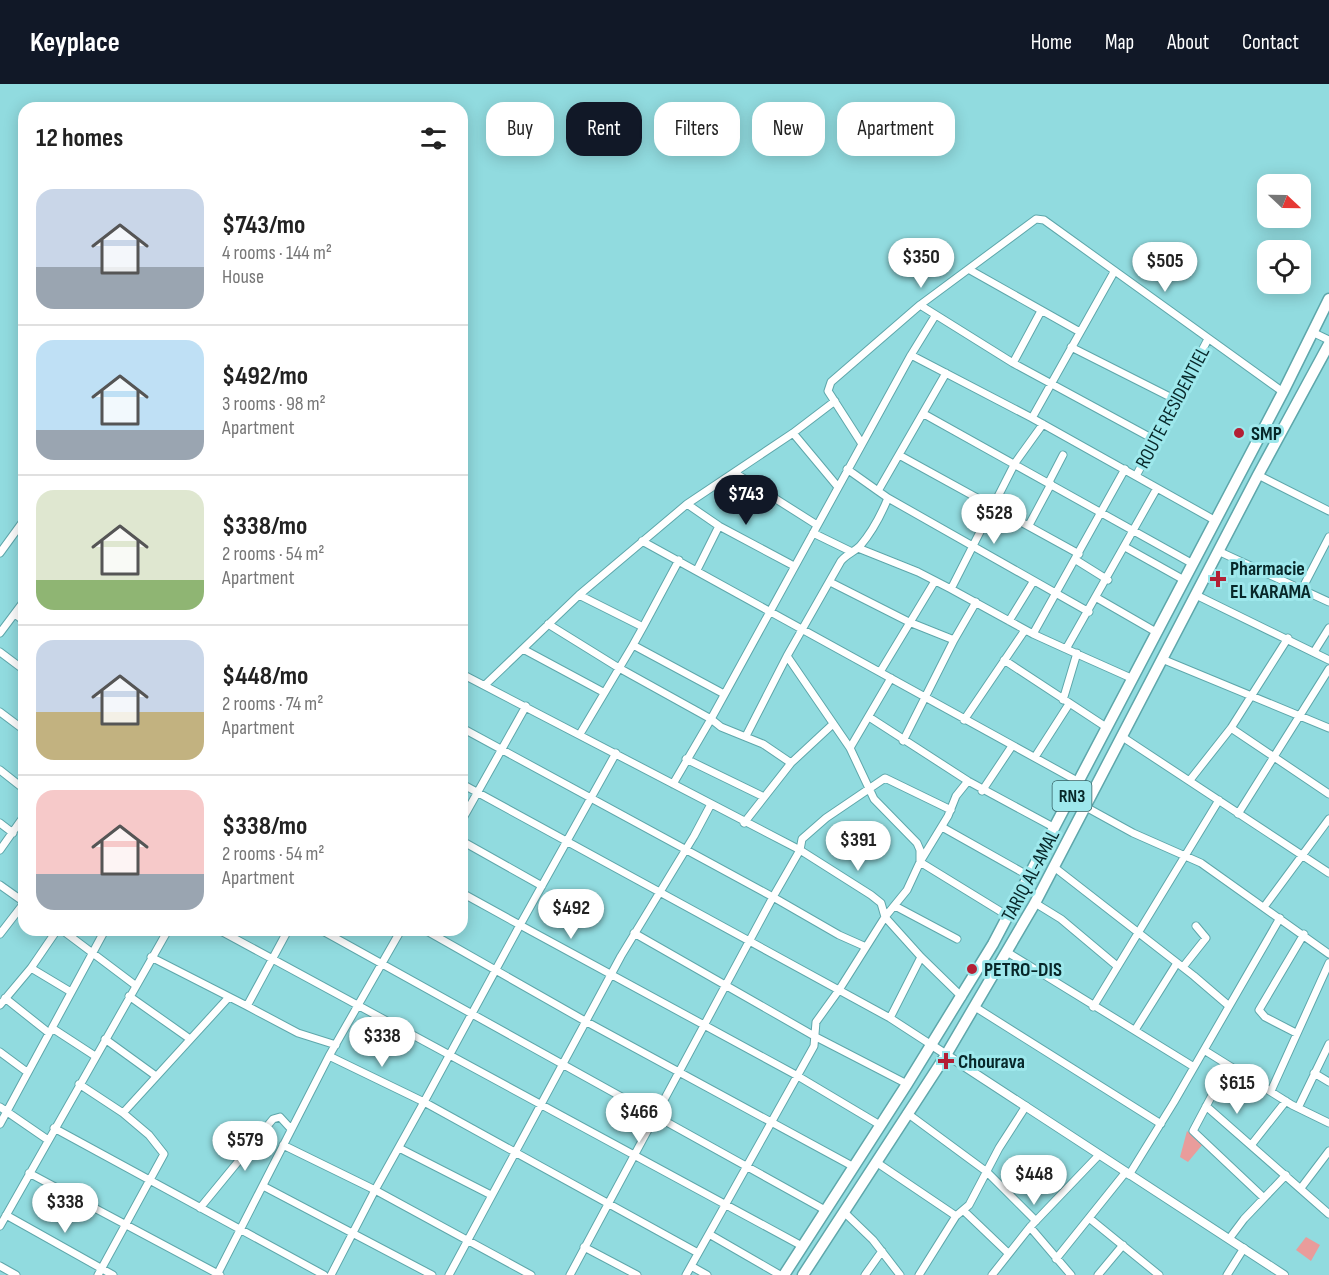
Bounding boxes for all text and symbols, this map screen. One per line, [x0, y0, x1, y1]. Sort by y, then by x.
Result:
text: Keyplace [30, 26, 120, 59]
text: Home [1031, 30, 1072, 55]
text: Map [1105, 30, 1134, 55]
text: About [1167, 30, 1209, 55]
text: Contact [1242, 30, 1299, 55]
chip: Buy [486, 102, 554, 156]
chip: Rent [566, 102, 642, 156]
chip: Filters [654, 102, 740, 156]
chip: New [752, 102, 825, 156]
chip: Apartment [837, 102, 955, 156]
icon: filters [417, 122, 450, 155]
text: 12 homes [36, 123, 123, 154]
north arrow [1257, 174, 1311, 228]
map controls [1257, 174, 1311, 294]
text: $743/mo [222, 210, 305, 241]
icon: home [84, 213, 156, 285]
pin: $350 [885, 238, 957, 289]
button: locate [1257, 240, 1311, 294]
text: 4 rooms · 144 m² [222, 241, 332, 265]
pin: $505 [1129, 242, 1201, 293]
text: $350 [902, 245, 940, 269]
text: $505 [1146, 249, 1184, 273]
text: House [222, 265, 264, 289]
street label: ROUTE RESIDENTIEL [1131, 342, 1215, 473]
text: $492/mo [222, 361, 308, 392]
icon: home [84, 364, 156, 436]
text: 3 rooms · 98 m² [222, 392, 326, 416]
text: Apartment [222, 416, 295, 440]
place label: SMP [1251, 422, 1282, 446]
marker: SMP [1232, 426, 1246, 440]
pin: $743 [710, 475, 782, 526]
text: $743 [728, 482, 764, 506]
pin: $528 [958, 494, 1030, 545]
text: $528 [975, 501, 1013, 525]
text: $338/mo [222, 511, 307, 542]
icon: home [84, 514, 156, 586]
text: 2 rooms · 54 m² [222, 542, 324, 566]
place label: Pharmacie EL KARAMA [1230, 557, 1311, 604]
text: Apartment [222, 566, 295, 590]
marker: Pharmacie EL KARAMA [1211, 572, 1225, 586]
text: $448/mo [222, 661, 308, 692]
icon: home [84, 664, 156, 736]
text: 2 rooms · 74 m² [222, 692, 323, 716]
text: Apartment [222, 716, 295, 740]
road number: RN3 [1052, 781, 1092, 811]
text: $338/mo [222, 811, 307, 842]
icon: home [84, 814, 156, 886]
pin: $391 [822, 821, 894, 872]
street label: TARIQ AL-AMAL [997, 825, 1065, 925]
text: $391 [840, 828, 876, 852]
text: 2 rooms · 54 m² [222, 842, 324, 866]
text: Apartment [222, 866, 295, 890]
pin: $492 [535, 889, 607, 940]
text: $492 [552, 896, 590, 920]
place label: PETRO-DIS [984, 958, 1062, 982]
marker: PETRO-DIS [965, 962, 979, 976]
pin: $338 [346, 1017, 418, 1068]
text: $338 [363, 1024, 401, 1048]
place label: Chourava [958, 1050, 1025, 1074]
marker: Chourava [939, 1054, 953, 1068]
pin: $615 [1201, 1064, 1273, 1115]
text: $615 [1219, 1071, 1255, 1095]
pin: $466 [603, 1093, 675, 1144]
text: $466 [620, 1100, 658, 1124]
pin: $579 [209, 1121, 281, 1172]
text: $579 [226, 1128, 264, 1152]
pin: $448 [998, 1155, 1070, 1206]
text: $448 [1015, 1162, 1053, 1186]
pin: $338 [29, 1183, 101, 1234]
text: $338 [46, 1190, 84, 1214]

